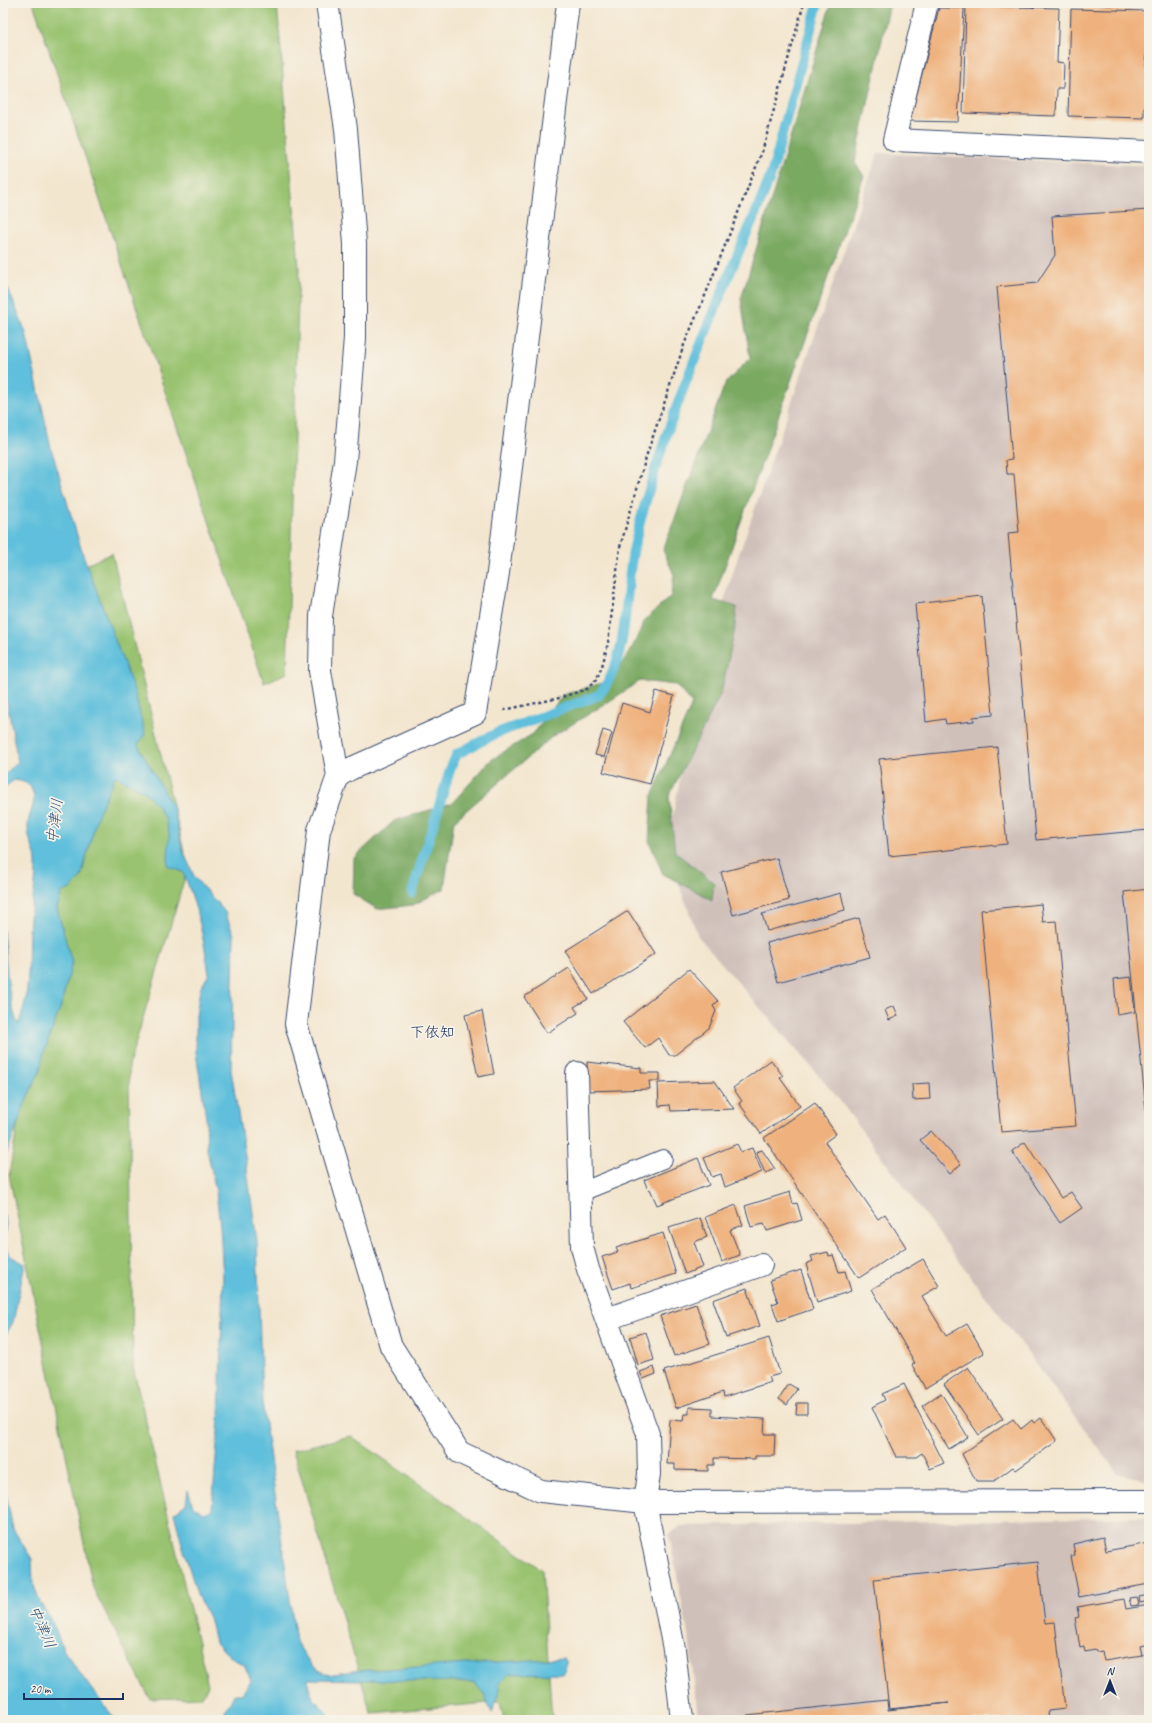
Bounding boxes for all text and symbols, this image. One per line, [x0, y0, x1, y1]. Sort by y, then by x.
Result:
water label: 中津川 [43, 798, 67, 844]
district label: 下依知 [409, 1023, 455, 1042]
water label: 中津川 [24, 1603, 60, 1651]
north arrow [1090, 1661, 1130, 1701]
text: N [1107, 1664, 1116, 1678]
scale bar [24, 1675, 123, 1701]
text: 20 m [30, 1681, 52, 1697]

